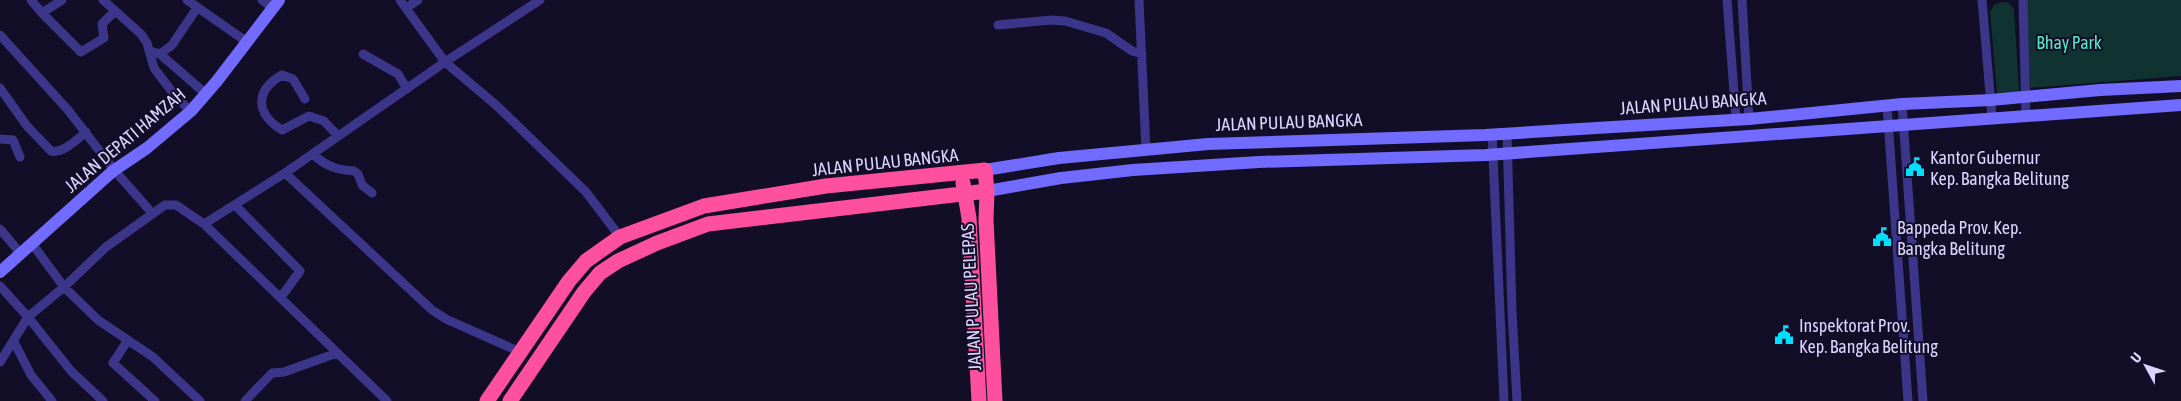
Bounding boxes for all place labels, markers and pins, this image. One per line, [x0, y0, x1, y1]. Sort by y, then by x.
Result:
place label: Kantor Gubernur Kep. Bangka Belitung [1930, 147, 2069, 189]
public building icon: Kantor Gubernur Kep. Bangka Belitung [1904, 156, 1926, 178]
place label: Bappeda Prov. Kep. Bangka Belitung [1897, 217, 2022, 259]
public building icon: Bappeda Prov. Kep. Bangka Belitung [1871, 226, 1893, 248]
place label: Inspektorat Prov. Kep. Bangka Belitung [1799, 315, 1938, 357]
public building icon: Inspektorat Prov. Kep. Bangka Belitung [1773, 324, 1795, 346]

